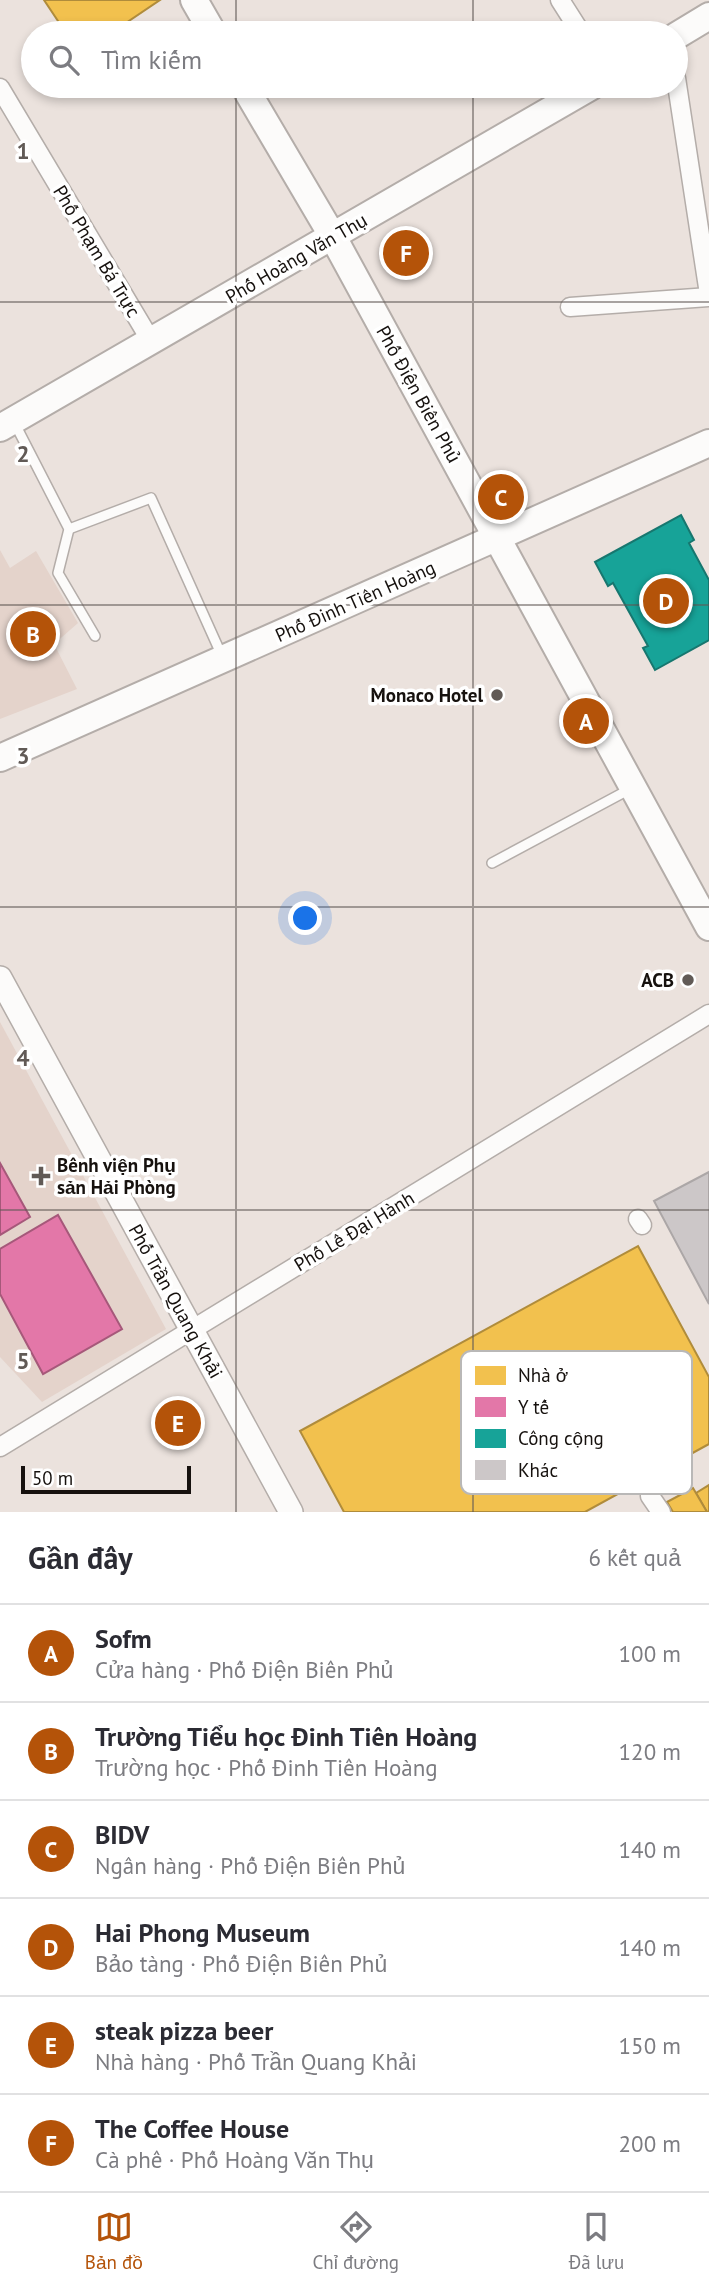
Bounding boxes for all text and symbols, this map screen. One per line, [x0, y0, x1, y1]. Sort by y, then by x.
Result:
search box [21, 21, 688, 98]
icon: search [45, 41, 83, 79]
text: Tìm kiếm [101, 43, 202, 76]
text: 1 [16, 136, 30, 165]
street label: Phố Phạm Bá Trực [48, 181, 146, 321]
street label: Phố Hoàng Văn Thụ [221, 208, 371, 308]
pin: F [383, 227, 429, 279]
street label: Phố Điện Biên Phủ [371, 321, 467, 467]
text: 2 [16, 439, 30, 468]
pin: C [478, 471, 524, 523]
street label: Phố Đinh Tiên Hoàng [271, 555, 439, 647]
pin: D [643, 575, 689, 627]
pin: B [10, 608, 56, 660]
place label: Monaco Hotel [371, 683, 483, 707]
marker: Monaco Hotel [489, 687, 505, 703]
pin: A [563, 695, 609, 747]
text: 3 [16, 741, 30, 770]
your location [288, 901, 322, 935]
place label: ACB [641, 968, 674, 992]
marker: ACB [680, 972, 696, 988]
text: 4 [16, 1043, 30, 1072]
place label: Bênh viện Phụ sản Hải Phòng [57, 1153, 176, 1199]
marker: Bênh viện Phụ sản Hải Phòng [31, 1166, 51, 1186]
street label: Phố Lê Đại Hành [290, 1186, 418, 1276]
street label: Phố Trần Quang Khải [124, 1220, 228, 1382]
text: 5 [16, 1346, 30, 1375]
legend [461, 1351, 692, 1494]
text: Nhà ở [518, 1363, 568, 1387]
text: Y tế [518, 1395, 549, 1419]
pin: E [155, 1397, 201, 1449]
text: Công cộng [518, 1426, 604, 1450]
text: Khác [518, 1458, 558, 1482]
scale bar [21, 1463, 191, 1495]
text: 50 m [32, 1466, 73, 1490]
text: Gần đây [28, 1538, 133, 1577]
text: 6 kết quả [588, 1543, 681, 1572]
text: Sofm [95, 1622, 152, 1655]
text: A [44, 1639, 58, 1668]
text: 100 m [619, 1639, 681, 1668]
text: Cửa hàng · Phố Điện Biên Phủ [95, 1655, 393, 1684]
text: Trường Tiểu học Đinh Tiên Hoàng [95, 1720, 477, 1753]
text: B [44, 1737, 58, 1766]
text: 120 m [619, 1737, 681, 1766]
text: Trường học · Phố Đinh Tiên Hoàng [95, 1753, 438, 1782]
text: BIDV [95, 1818, 149, 1851]
text: C [45, 1835, 57, 1864]
text: 140 m [619, 1835, 681, 1864]
text: Ngân hàng · Phố Điện Biên Phủ [95, 1851, 405, 1880]
text: Hai Phong Museum [95, 1916, 310, 1949]
text: D [44, 1933, 58, 1962]
text: 140 m [619, 1933, 681, 1962]
text: Bảo tàng · Phố Điện Biên Phủ [95, 1949, 387, 1978]
text: steak pizza beer [95, 2014, 273, 2047]
text: E [45, 2031, 57, 2060]
text: 150 m [619, 2031, 681, 2060]
text: Nhà hàng · Phố Trần Quang Khải [95, 2047, 417, 2076]
text: The Coffee House [95, 2112, 289, 2145]
text: F [45, 2129, 57, 2158]
text: 200 m [619, 2129, 681, 2158]
text: Cà phê · Phố Hoàng Văn Thụ [95, 2145, 374, 2174]
tab: Bản đồ [85, 2208, 143, 2274]
tab: Chỉ đường [312, 2208, 399, 2274]
tab: Đã lưu [569, 2208, 624, 2274]

